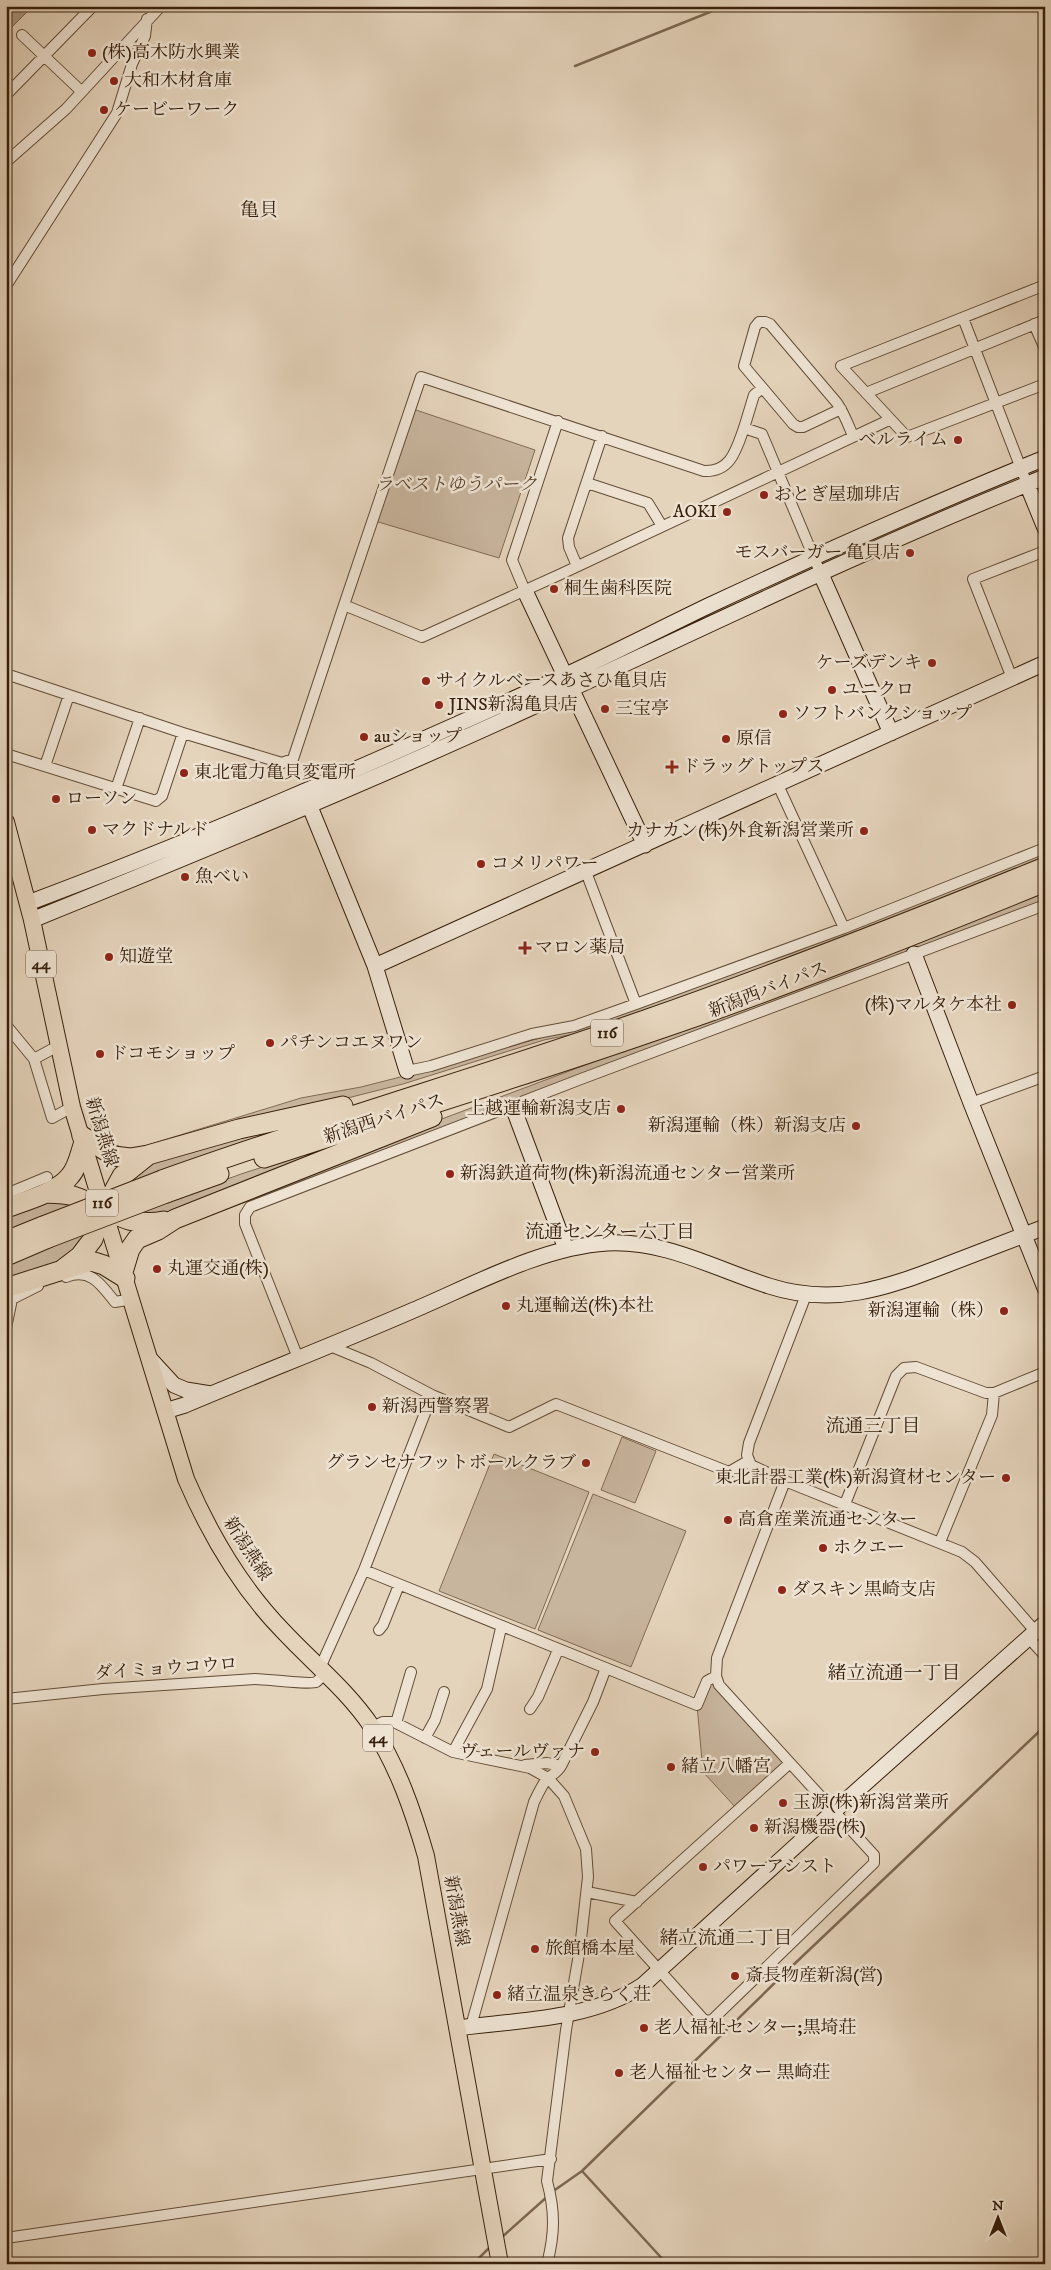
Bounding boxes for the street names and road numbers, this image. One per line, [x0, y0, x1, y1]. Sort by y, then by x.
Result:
road number: 44 [26, 951, 56, 978]
street label: 新潟西バイパス [705, 957, 831, 1023]
road number: 116 [591, 1020, 623, 1046]
street label: 新潟西バイパス [321, 1089, 447, 1149]
street label: 新潟燕線 [80, 1094, 122, 1170]
road number: 116 [86, 1190, 118, 1216]
street label: 新潟燕線 [218, 1513, 276, 1585]
street label: ダイミョウコウロ [94, 1653, 238, 1685]
road number: 44 [363, 1725, 393, 1752]
street label: 新潟燕線 [439, 1874, 473, 1948]

